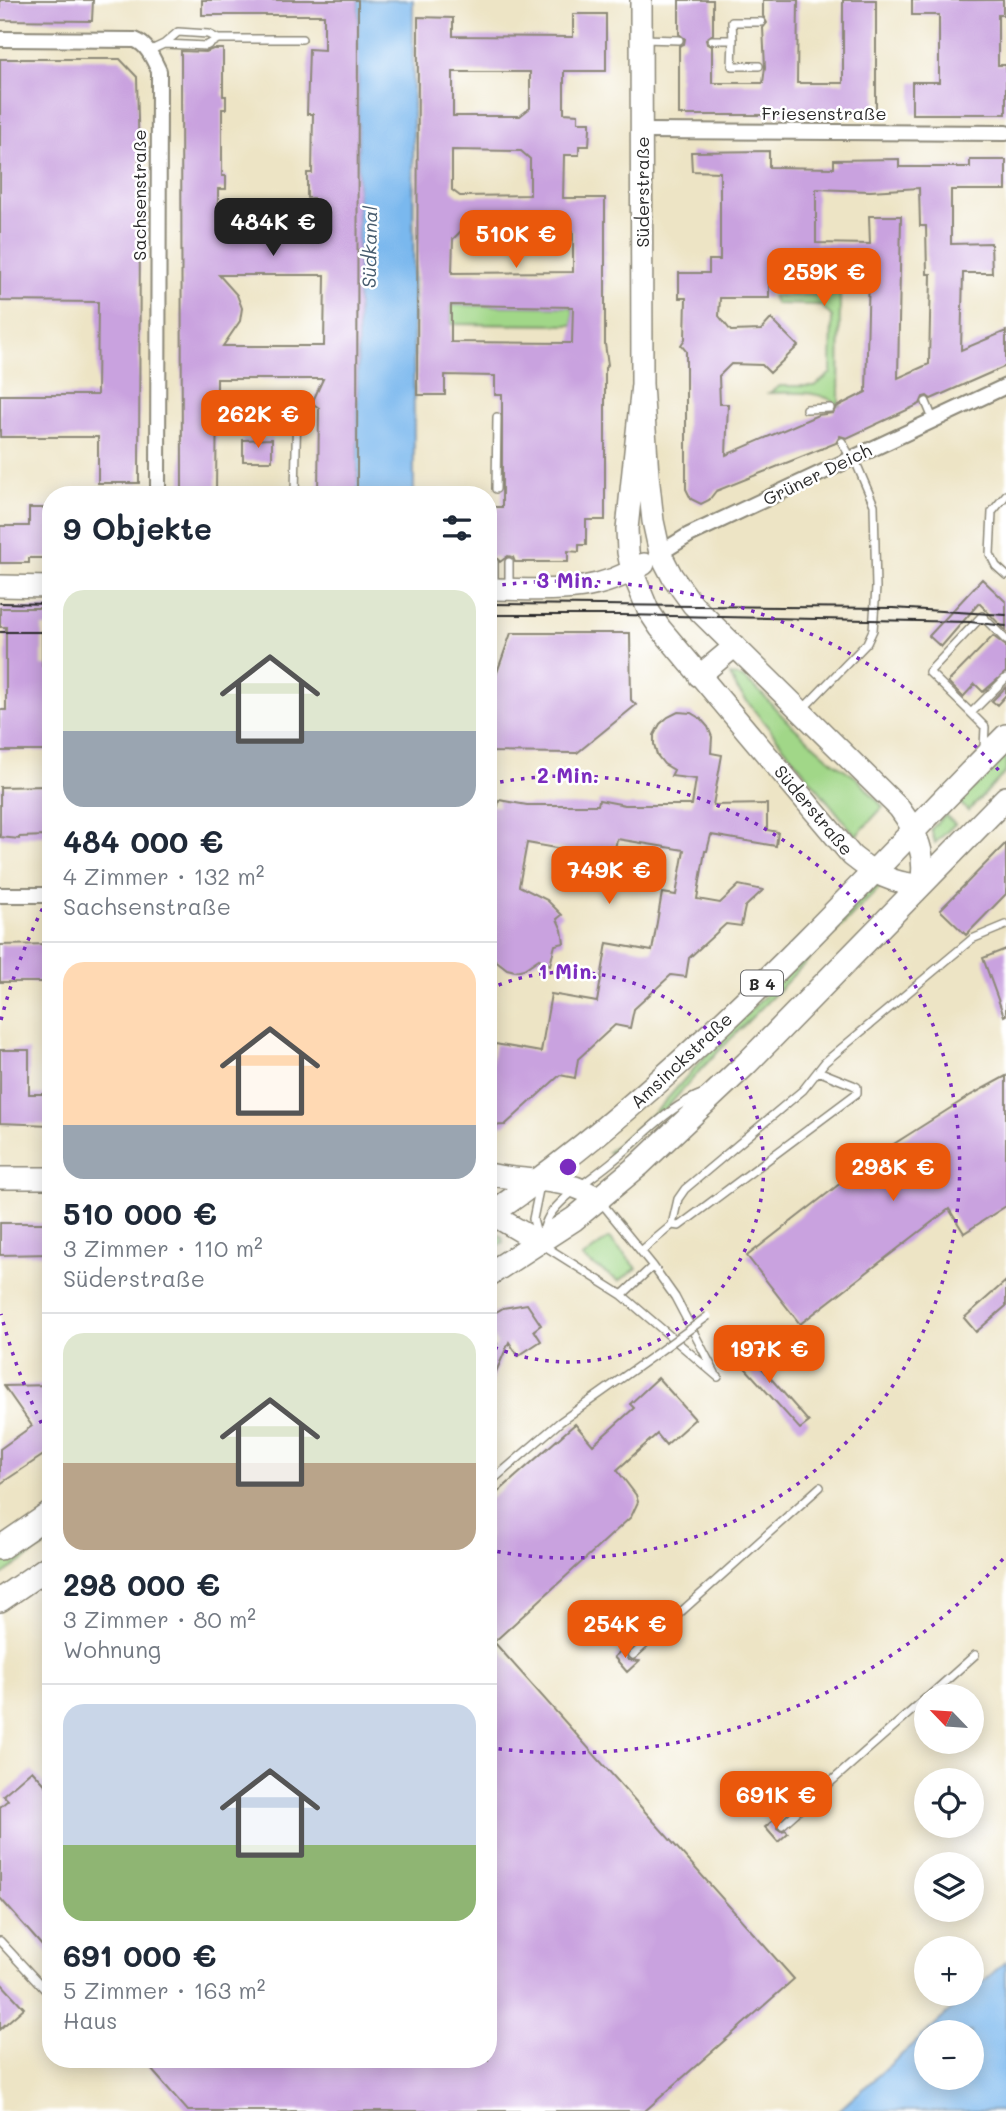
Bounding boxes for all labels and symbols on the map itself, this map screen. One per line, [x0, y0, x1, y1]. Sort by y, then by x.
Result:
street label: Friesenstraße [761, 101, 887, 125]
street label: Sachsenstraße [127, 129, 151, 261]
street label: Süderstraße [630, 136, 654, 248]
pin: 484K € [216, 198, 330, 258]
water label: Südkanal [356, 205, 382, 288]
pin: 510K € [459, 210, 573, 270]
pin: 259K € [767, 248, 881, 308]
pin: 262K € [201, 391, 315, 450]
street label: Grüner Deich [759, 437, 875, 511]
text: 3 Min. [537, 566, 599, 593]
street label: Süderstraße [769, 760, 859, 860]
text: 2 Min. [537, 761, 599, 788]
pin: 749K € [552, 846, 666, 906]
text: 1 Min. [538, 957, 598, 984]
road number: B 4 [741, 970, 783, 995]
street label: Amsinckstraße [625, 1007, 737, 1113]
pin: 298K € [836, 1144, 950, 1203]
centre of rings [556, 1155, 580, 1179]
pin: 197K € [712, 1326, 826, 1385]
pin: 254K € [568, 1600, 682, 1660]
north arrow [914, 1684, 984, 1754]
pin: 691K € [719, 1772, 833, 1831]

